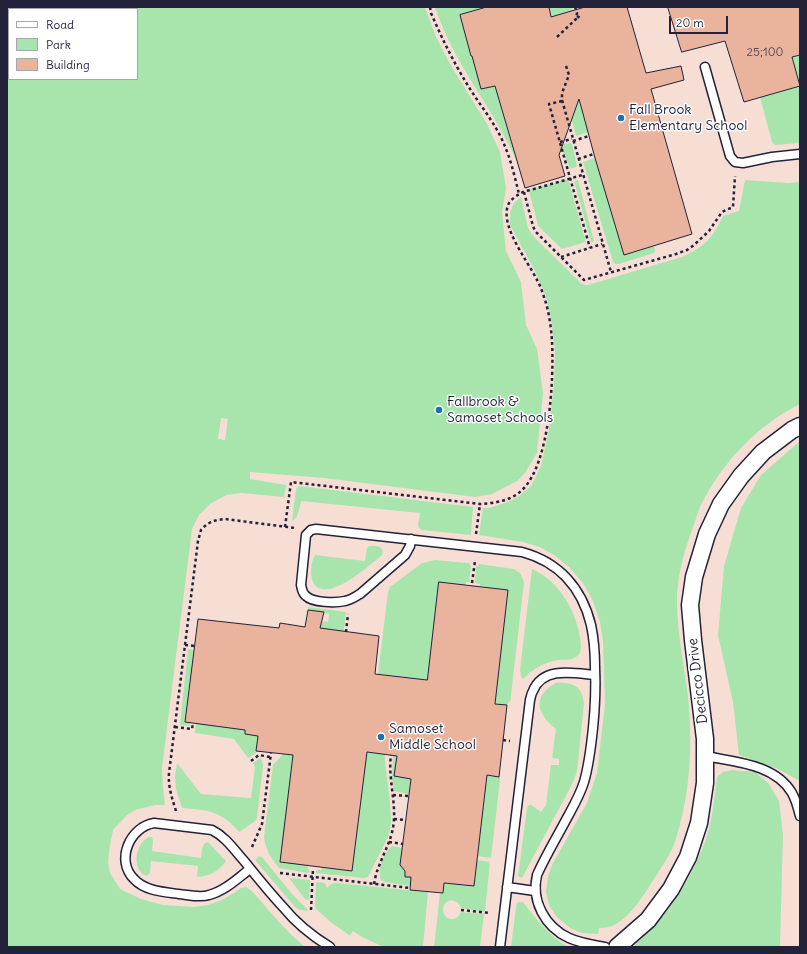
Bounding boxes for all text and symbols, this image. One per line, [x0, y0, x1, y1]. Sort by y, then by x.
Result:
legend [8, 8, 138, 80]
scale bar [671, 8, 730, 34]
text: 20 m [676, 15, 704, 30]
text: Road [46, 17, 74, 32]
text: Park [46, 37, 71, 52]
house number: 25;100 [747, 46, 783, 60]
text: Building [46, 57, 90, 72]
place label: Fall Brook Elementary School [629, 102, 747, 134]
marker: Fall Brook Elementary School [616, 113, 626, 123]
place label: Fallbrook & Samoset Schools [447, 394, 553, 426]
marker: Fallbrook & Samoset Schools [434, 405, 444, 415]
street label: Decicco Drive [684, 637, 712, 725]
place label: Samoset Middle School [389, 721, 476, 754]
marker: Samoset Middle School [376, 732, 386, 742]

